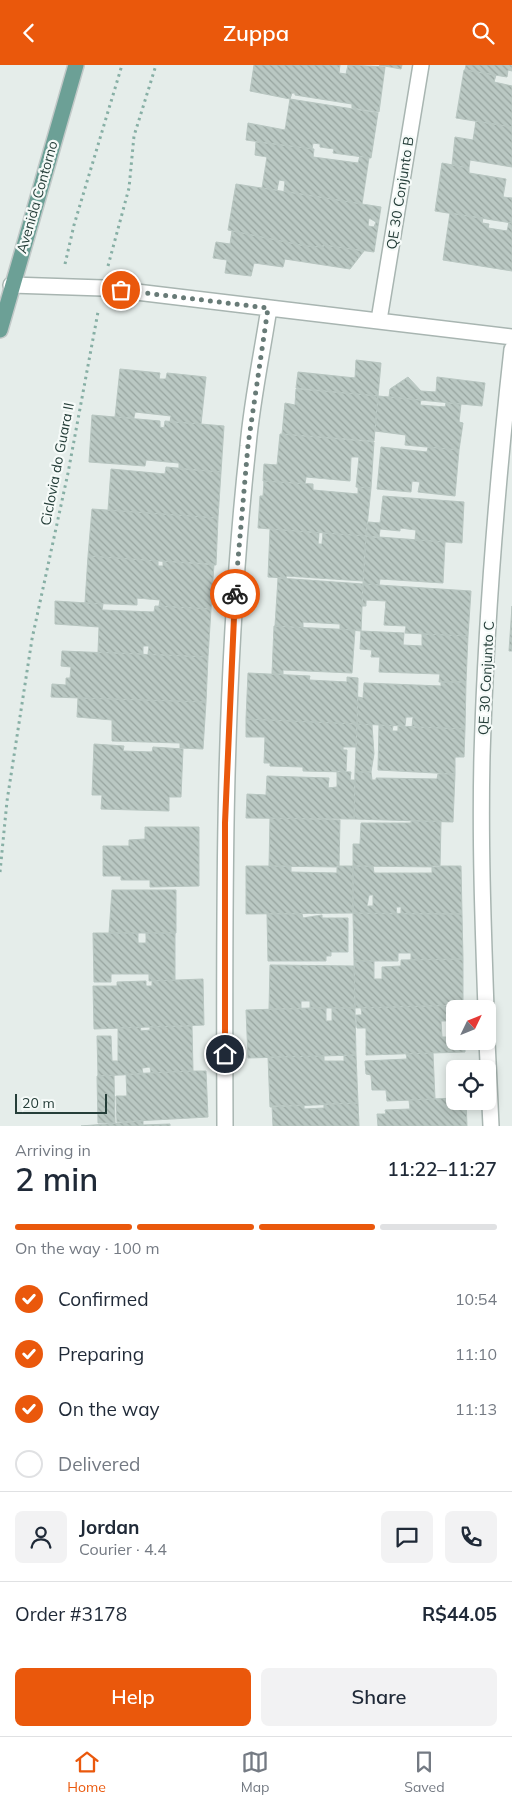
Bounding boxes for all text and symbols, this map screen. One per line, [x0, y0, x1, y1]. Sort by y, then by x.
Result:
icon: back [15, 19, 43, 47]
text: Zuppa [223, 19, 289, 47]
icon: search [469, 19, 497, 47]
street label: QE 30 Conjunto B [382, 135, 418, 251]
street label: Avenida Contorno [12, 139, 62, 255]
pin [100, 269, 142, 311]
icon: bag [107, 276, 135, 304]
street label: Ciclovia do Guara II [36, 401, 78, 527]
courier [210, 569, 260, 619]
icon: bike [221, 580, 249, 608]
street label: QE 30 Conjunto C [474, 621, 498, 735]
north arrow [446, 1000, 496, 1050]
map controls [446, 1000, 496, 1110]
pin [204, 1033, 246, 1075]
icon: home [211, 1040, 239, 1068]
button: locate [446, 1060, 496, 1110]
scale bar [15, 1091, 108, 1114]
text: 20 m [22, 1094, 55, 1112]
text: Arriving in [15, 1140, 91, 1160]
text: 11:22–11:27 [387, 1157, 497, 1181]
text: 2 min [15, 1159, 98, 1199]
text: On the way · 100 m [15, 1238, 160, 1258]
icon: check [15, 1285, 43, 1313]
text: Confirmed [58, 1287, 149, 1311]
text: 10:54 [455, 1289, 497, 1309]
icon: check [15, 1340, 43, 1368]
text: Preparing [58, 1342, 144, 1366]
text: 11:10 [455, 1344, 497, 1364]
icon: check [15, 1395, 43, 1423]
text: On the way [58, 1397, 160, 1421]
text: 11:13 [455, 1399, 497, 1419]
text: Delivered [58, 1452, 140, 1476]
button: person [15, 1511, 67, 1563]
button: chat [381, 1511, 433, 1563]
button: phone [445, 1511, 497, 1563]
text: Jordan [79, 1515, 139, 1539]
text: Courier · 4.4 [79, 1539, 167, 1559]
text: Order #3178 [15, 1602, 127, 1626]
text: R$44.05 [422, 1602, 497, 1626]
button: Help [15, 1668, 251, 1726]
button: Share [261, 1668, 497, 1726]
tab: Home [67, 1748, 106, 1796]
tab: Map [241, 1748, 270, 1796]
tab: Saved [404, 1748, 445, 1796]

